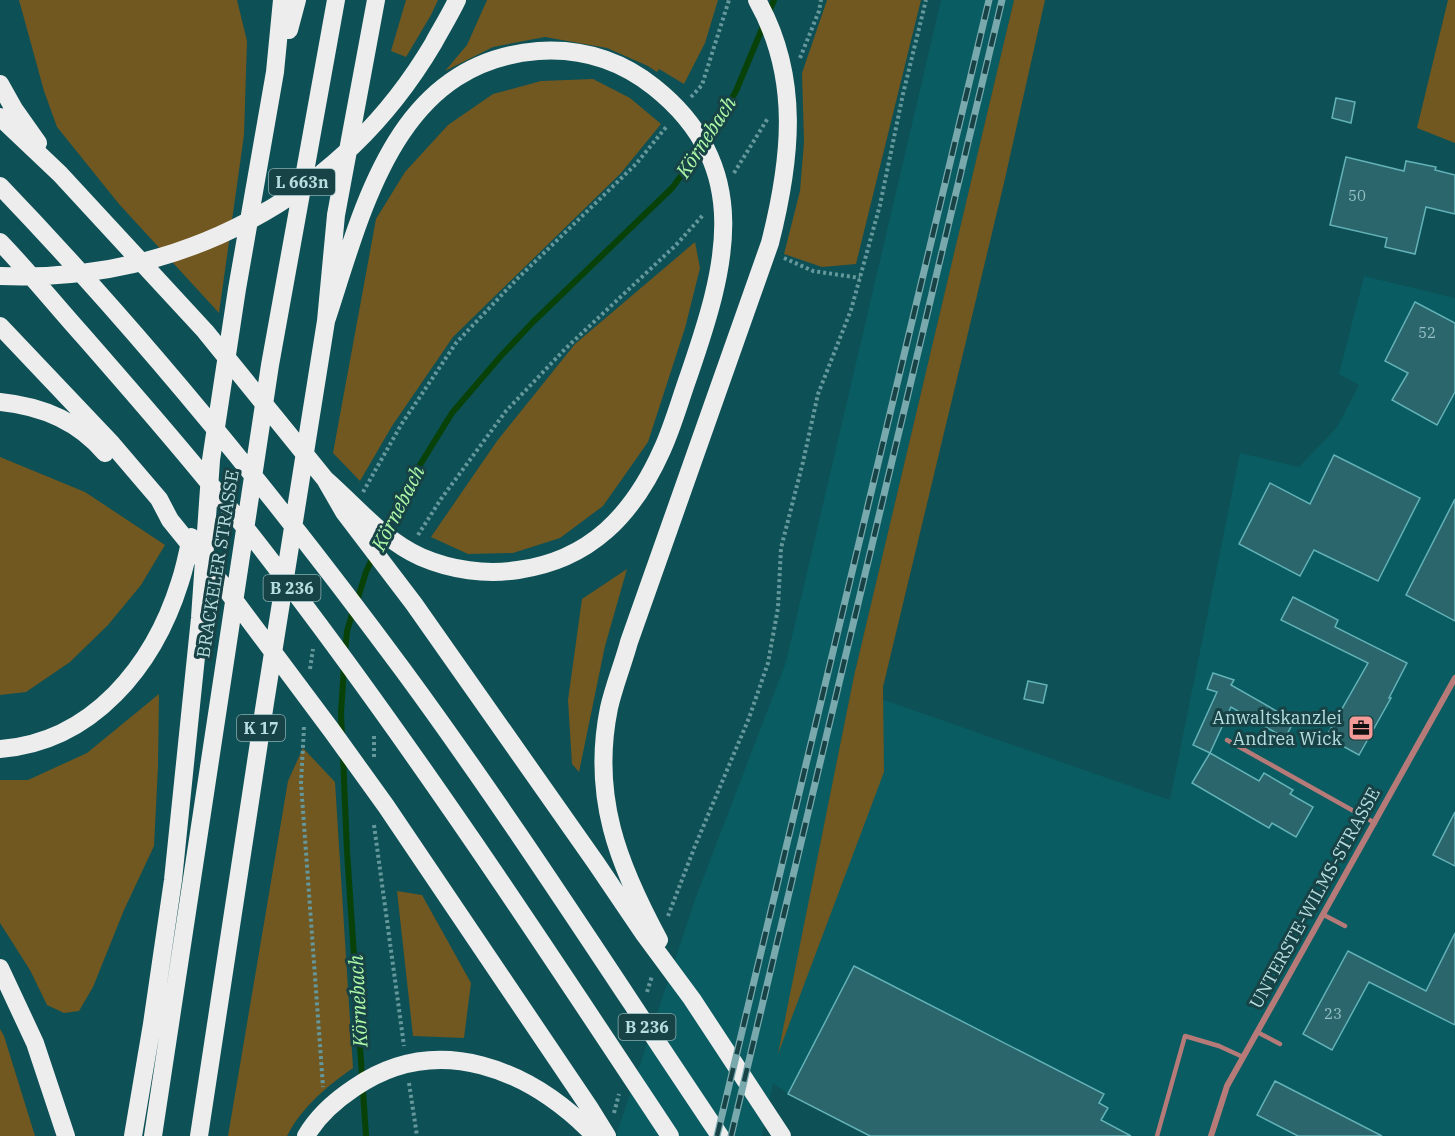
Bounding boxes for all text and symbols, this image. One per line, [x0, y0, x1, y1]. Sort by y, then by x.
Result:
water label: Körnebach [669, 91, 742, 184]
road number: L 663n [269, 169, 335, 195]
house number: 50 [1348, 186, 1366, 205]
house number: 52 [1418, 323, 1436, 342]
water label: Körnebach [364, 461, 431, 556]
street label: BRACKELER STRASSE [191, 468, 244, 660]
road number: B 236 [264, 575, 320, 601]
place label: Anwaltskanzlei Andrea Wick [1212, 706, 1342, 750]
office icon: Anwaltskanzlei Andrea Wick [1346, 713, 1376, 743]
road number: K 17 [237, 715, 285, 741]
street label: UNTERSTE-WILMS-STRASSE [1244, 783, 1385, 1012]
water label: Körnebach [342, 954, 373, 1049]
house number: 23 [1324, 1004, 1342, 1023]
road number: B 236 [618, 1014, 676, 1040]

